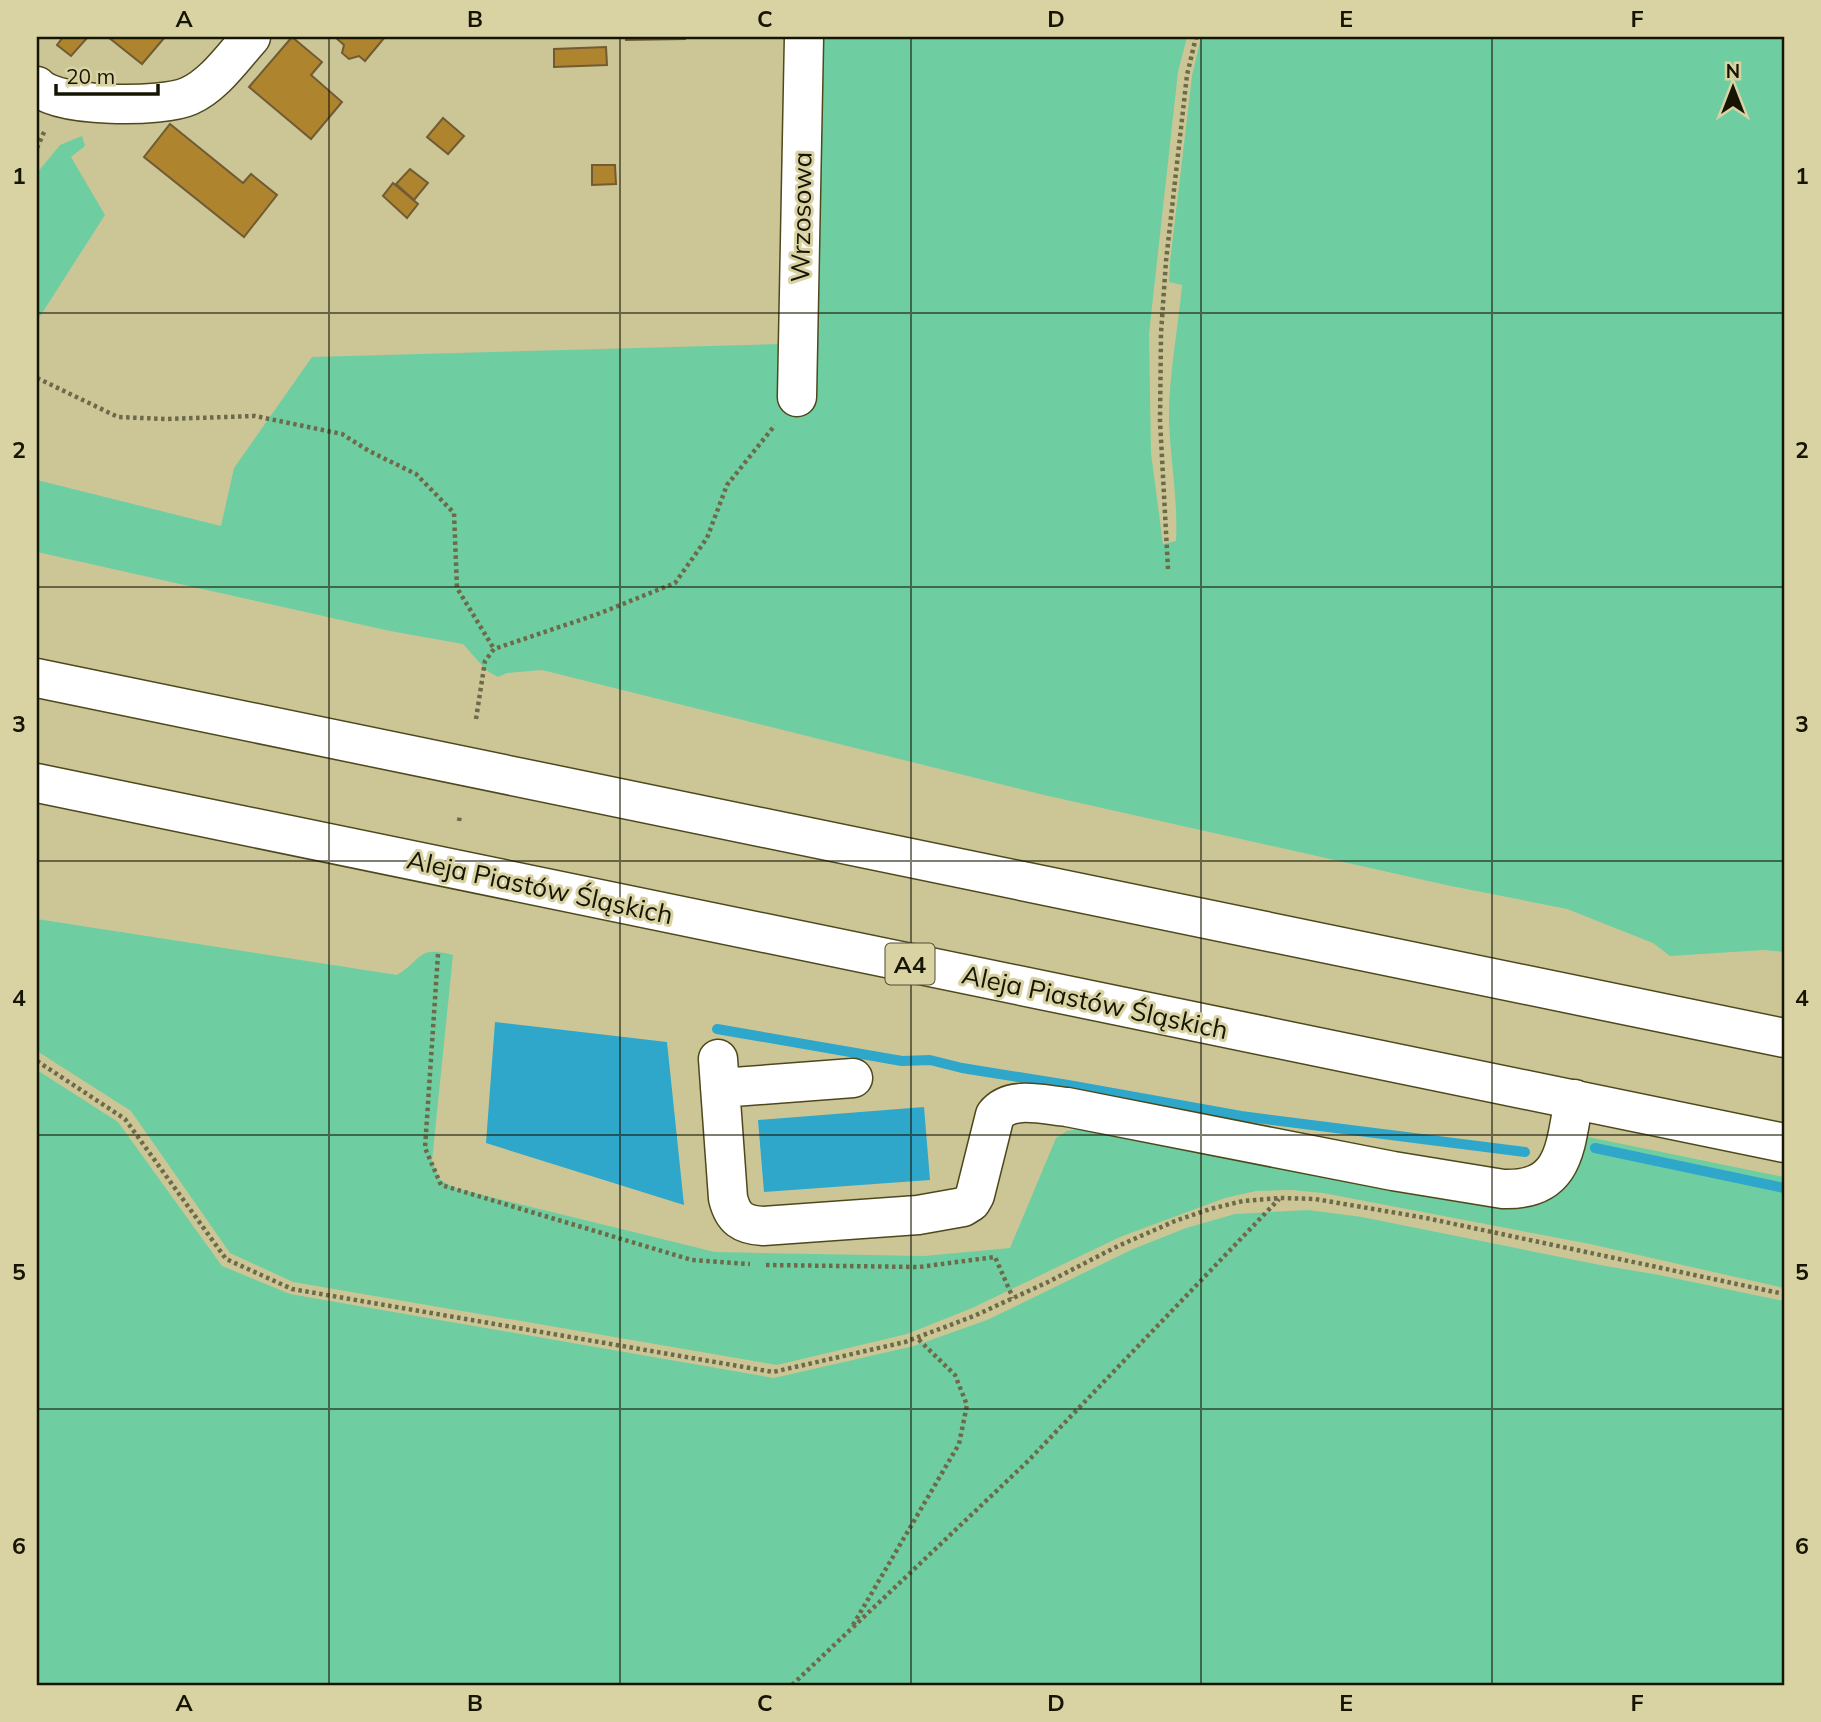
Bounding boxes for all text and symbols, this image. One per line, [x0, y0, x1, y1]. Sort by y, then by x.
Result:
text: A [175, 4, 193, 33]
text: B [467, 4, 483, 33]
text: C [757, 4, 773, 33]
text: D [1047, 4, 1065, 33]
text: E [1339, 4, 1353, 33]
text: F [1630, 4, 1644, 33]
scale bar [56, 52, 158, 96]
north arrow [1699, 52, 1769, 122]
text: N [1726, 59, 1740, 83]
text: 20 m [66, 63, 115, 89]
street label: Wrzosowa [783, 151, 819, 283]
text: 1 [12, 161, 26, 190]
text: 1 [1795, 161, 1809, 190]
text: 2 [12, 435, 26, 464]
text: 2 [1795, 435, 1809, 464]
text: 3 [12, 709, 26, 738]
text: 3 [1795, 709, 1809, 738]
street label: Aleja Piastów Śląskich [404, 843, 676, 931]
road number: A4 [886, 944, 934, 984]
street label: Aleja Piastów Śląskich [959, 958, 1231, 1046]
text: 4 [12, 983, 26, 1012]
text: 4 [1795, 983, 1809, 1012]
text: 5 [12, 1257, 26, 1286]
text: 5 [1795, 1257, 1809, 1286]
text: 6 [12, 1531, 26, 1560]
text: 6 [1795, 1531, 1809, 1560]
text: A [175, 1688, 193, 1717]
text: B [467, 1688, 483, 1717]
text: C [757, 1688, 773, 1717]
text: D [1047, 1688, 1065, 1717]
text: E [1339, 1688, 1353, 1717]
text: F [1630, 1688, 1644, 1717]

